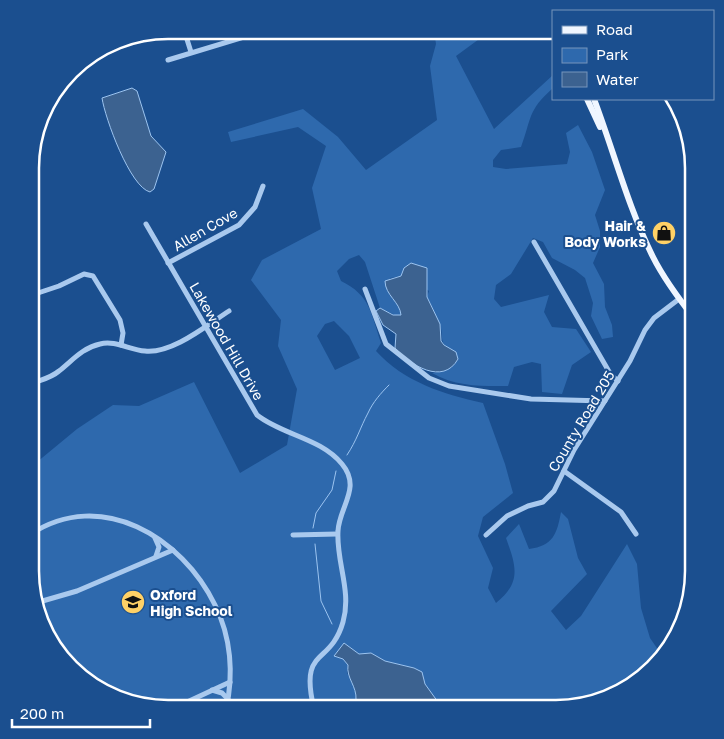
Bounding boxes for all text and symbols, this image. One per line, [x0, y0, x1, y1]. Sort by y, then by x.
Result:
legend [552, 10, 714, 100]
text: Road [596, 20, 633, 38]
text: Park [596, 45, 629, 63]
text: Water [596, 70, 639, 88]
street label: Allen Cove [170, 204, 240, 254]
place label: Hair & Body Works [564, 217, 646, 250]
shop icon: Hair & Body Works [651, 220, 677, 246]
street label: Lakewood Hill Drive [186, 279, 268, 403]
street label: County Road 205 [544, 367, 618, 475]
place label: Oxford High School [150, 586, 233, 619]
school or university icon: Oxford High School [120, 589, 146, 615]
scale bar [12, 696, 150, 728]
text: 200 m [20, 704, 64, 722]

